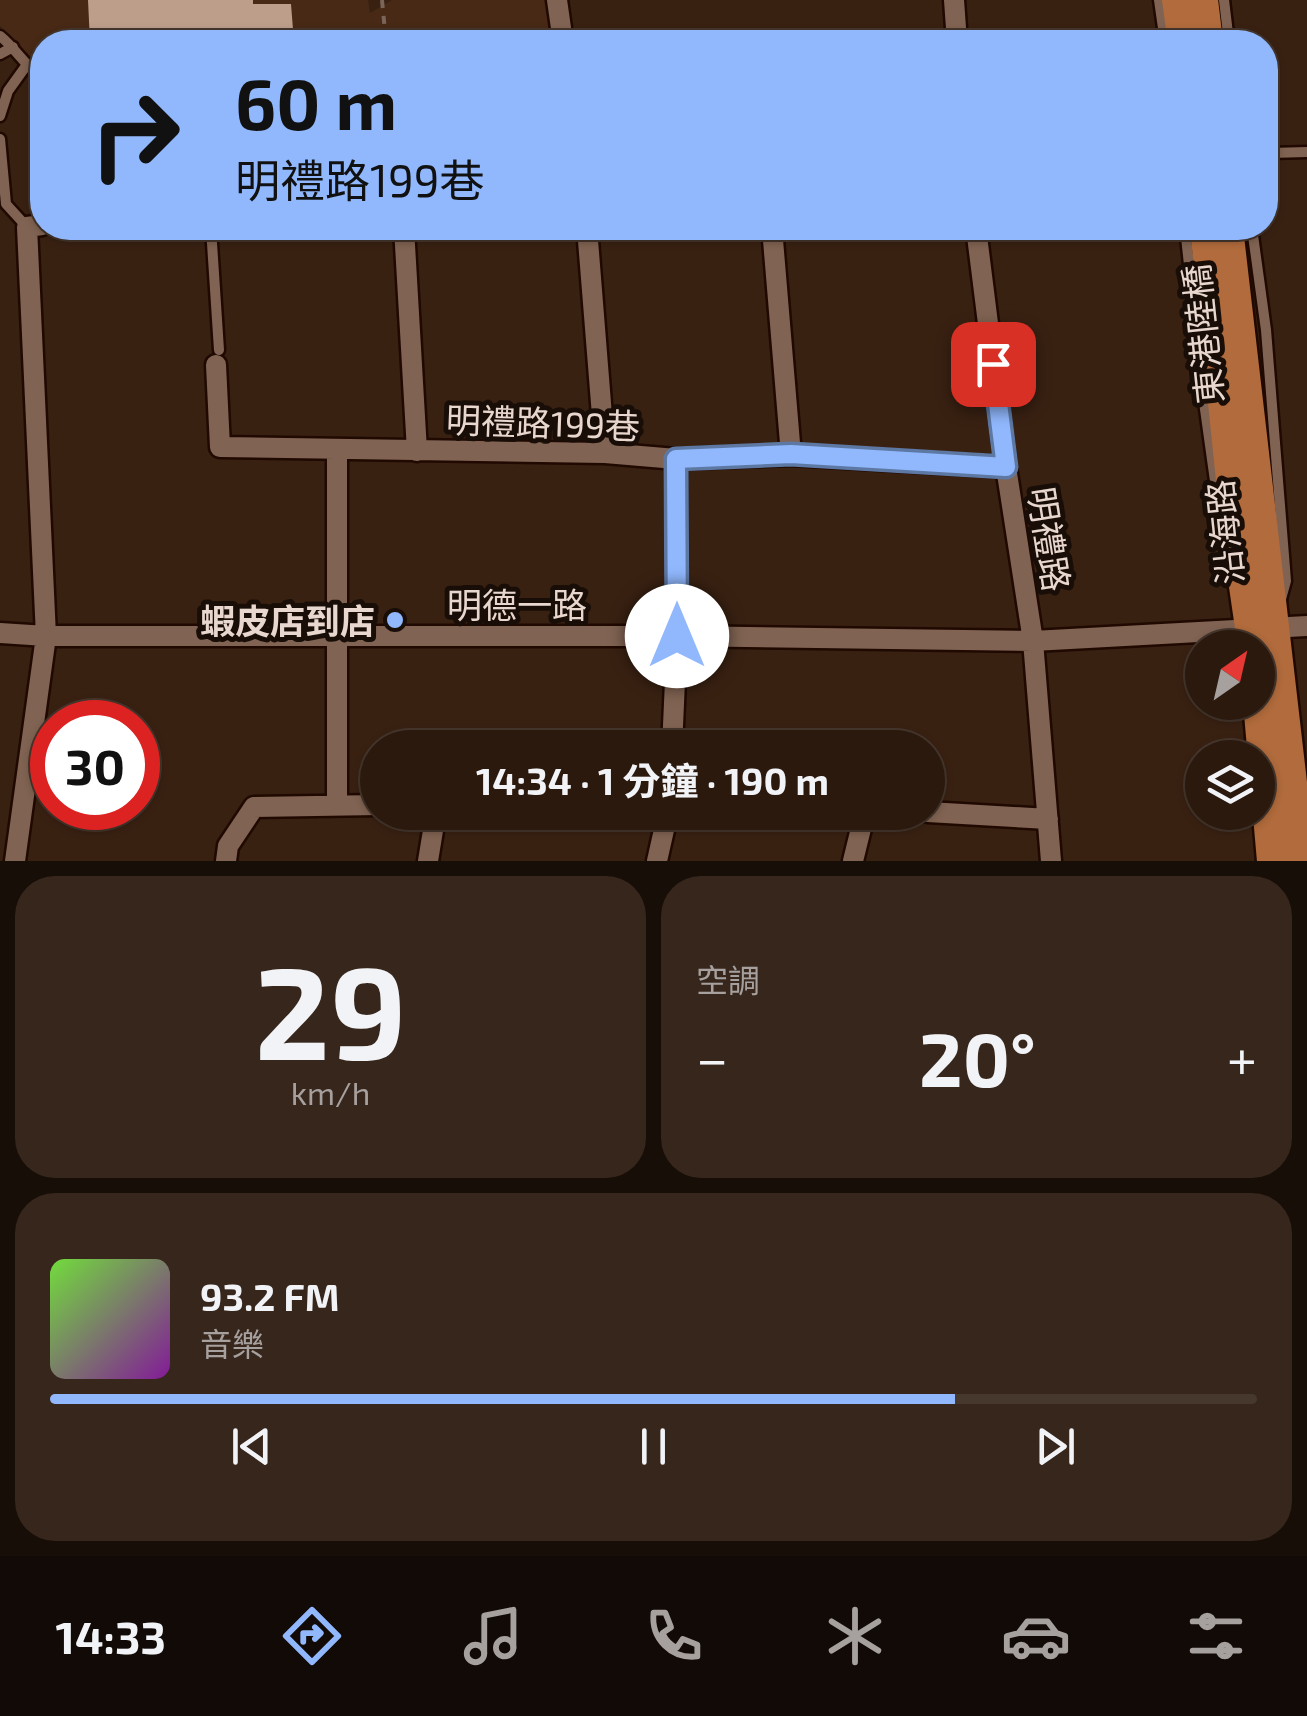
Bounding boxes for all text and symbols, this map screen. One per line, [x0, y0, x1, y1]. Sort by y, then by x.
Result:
text: 60 m [235, 60, 397, 144]
icon: right [70, 70, 200, 200]
text: 明禮路199巷 [235, 152, 484, 206]
street label: 東港陸橋 [1174, 262, 1230, 406]
pin [951, 322, 1036, 407]
icon: arrive [966, 337, 1021, 392]
street label: 明禮路199巷 [445, 398, 641, 446]
street label: 沿海路 [1198, 478, 1250, 586]
street label: 明禮路 [1021, 484, 1079, 594]
street label: 明德一路 [447, 583, 587, 625]
position arrow [625, 584, 729, 688]
place label: 蝦皮店到店 [200, 599, 375, 641]
marker: 蝦皮店到店 [384, 609, 406, 631]
north arrow [1185, 630, 1275, 720]
map controls [1185, 630, 1275, 830]
speed limit sign: 30 [30, 700, 160, 830]
button: layers [1185, 740, 1275, 830]
text: 14:34 · 1 分鐘 · 190 m [476, 757, 829, 803]
text: 29 [254, 930, 407, 1086]
text: 空調 [696, 960, 760, 998]
text: 20° [919, 1012, 1036, 1102]
text: − [696, 1024, 728, 1090]
text: + [1227, 1024, 1257, 1090]
text: km/h [291, 1073, 370, 1111]
text: 93.2 FM [200, 1273, 339, 1319]
text: 音樂 [200, 1324, 264, 1362]
icon: previous [224, 1419, 279, 1474]
icon: pause [626, 1419, 681, 1474]
icon: next [1028, 1419, 1083, 1474]
icon: directions [277, 1601, 347, 1671]
icon: music [458, 1601, 528, 1671]
icon: phone [639, 1601, 709, 1671]
icon: climate [820, 1601, 890, 1671]
icon: car [1001, 1601, 1071, 1671]
icon: filters [1181, 1601, 1251, 1671]
text: 14:33 [55, 1609, 166, 1663]

